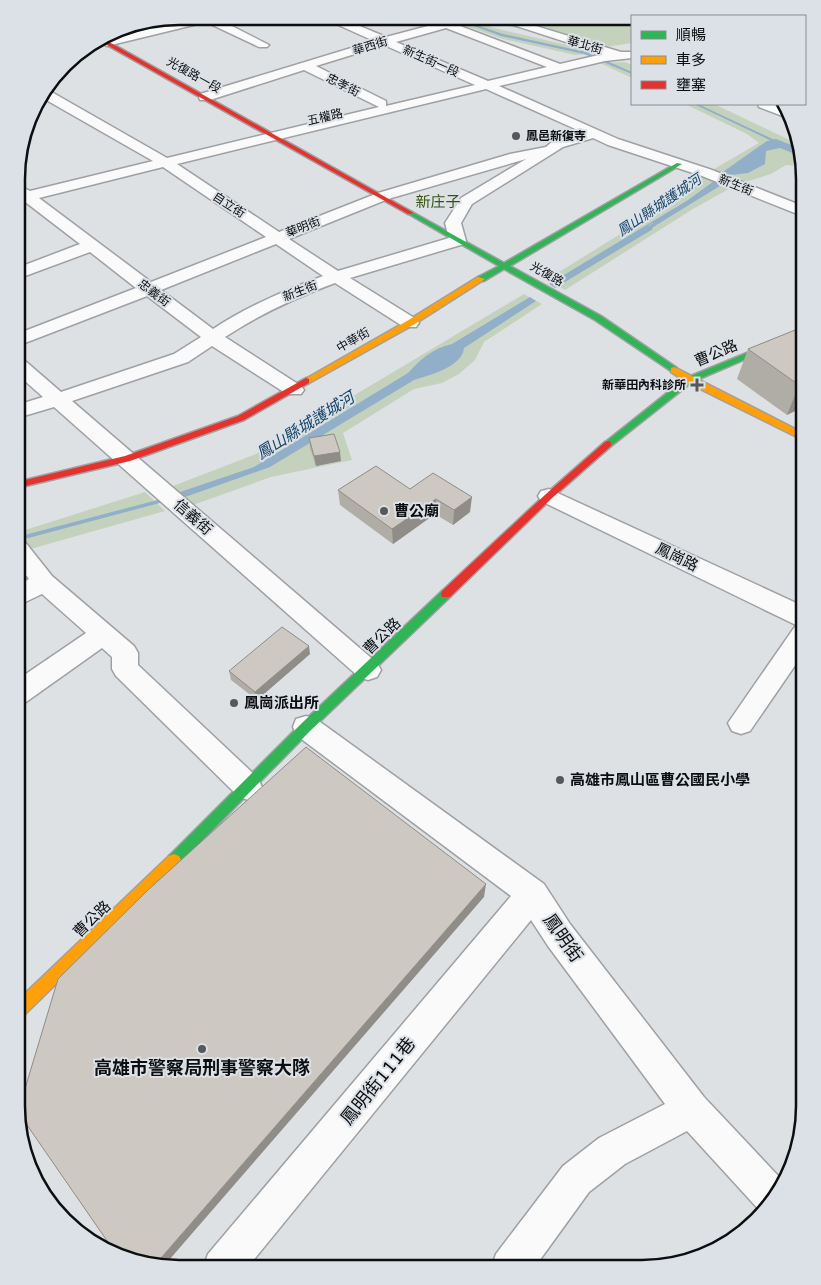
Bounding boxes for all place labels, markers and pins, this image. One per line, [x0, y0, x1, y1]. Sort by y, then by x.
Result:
place label: 鳳邑新復寺 [526, 129, 586, 143]
marker: 鳳邑新復寺 [510, 130, 522, 142]
place label: 新華田內科診所 [602, 378, 686, 392]
marker: 新華田內科診所 [690, 378, 704, 392]
place label: 曹公廟 [394, 502, 439, 520]
marker: 曹公廟 [378, 505, 390, 517]
place label: 鳳崗派出所 [244, 694, 319, 712]
marker: 鳳崗派出所 [228, 697, 240, 709]
place label: 高雄市鳳山區曹公國民小學 [570, 771, 750, 789]
marker: 高雄市鳳山區曹公國民小學 [554, 774, 566, 786]
marker: 高雄市警察局刑事警察大隊 [196, 1043, 208, 1055]
place label: 高雄市警察局刑事警察大隊 [94, 1057, 310, 1079]

